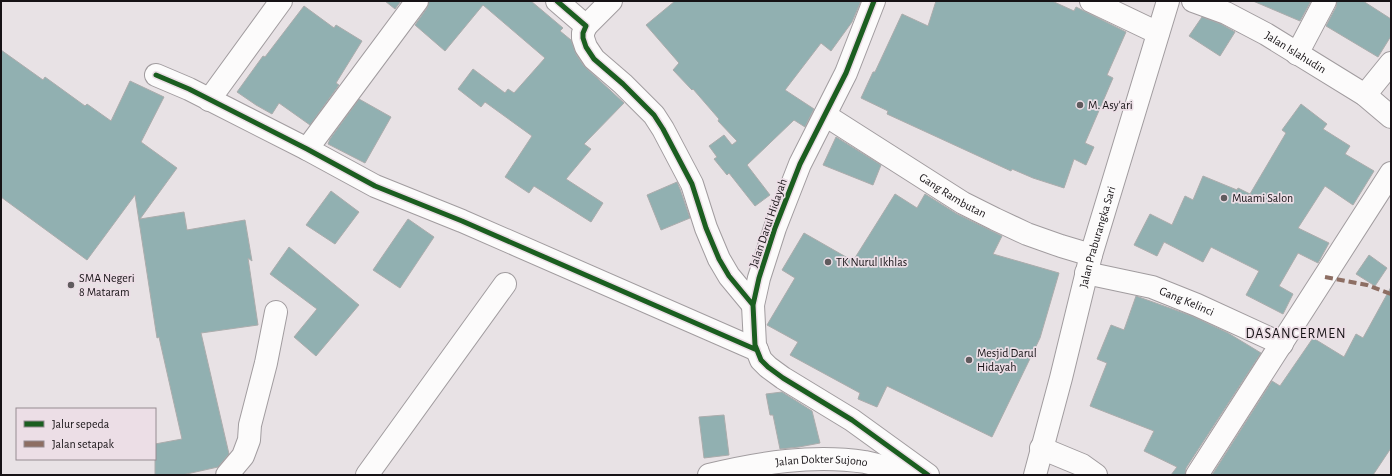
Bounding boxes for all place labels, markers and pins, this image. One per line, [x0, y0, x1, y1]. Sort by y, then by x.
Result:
place label: M. Asy'ari [1088, 99, 1133, 112]
marker: M. Asy'ari [1075, 100, 1085, 110]
place label: Muami Salon [1232, 192, 1293, 204]
marker: Muami Salon [1219, 193, 1229, 203]
place label: TK Nurul Ikhlas [836, 256, 907, 268]
marker: TK Nurul Ikhlas [823, 257, 833, 267]
place label: SMA Negeri 8 Mataram [79, 272, 135, 298]
marker: SMA Negeri 8 Mataram [66, 280, 76, 290]
place label: Mesjid Darul Hidayah [977, 347, 1037, 374]
marker: Mesjid Darul Hidayah [964, 355, 974, 365]

